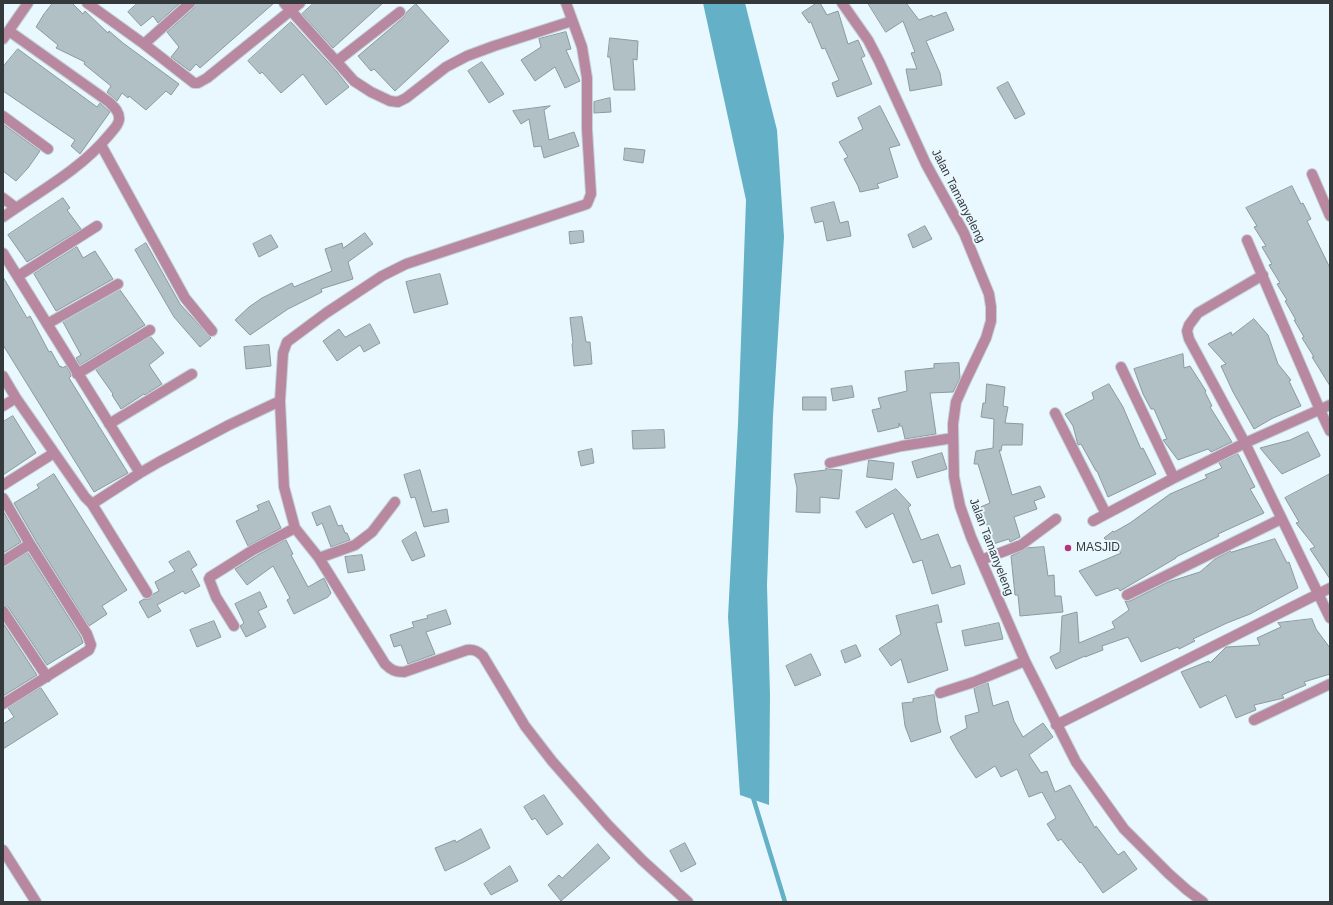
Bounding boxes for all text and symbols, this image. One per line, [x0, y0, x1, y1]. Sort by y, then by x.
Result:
street label: Jalan Tamanyeleng [928, 147, 988, 245]
street label: Jalan Tamanyeleng [966, 496, 1016, 598]
place label: MASJID [1076, 541, 1120, 555]
marker: MASJID [1063, 543, 1073, 553]

